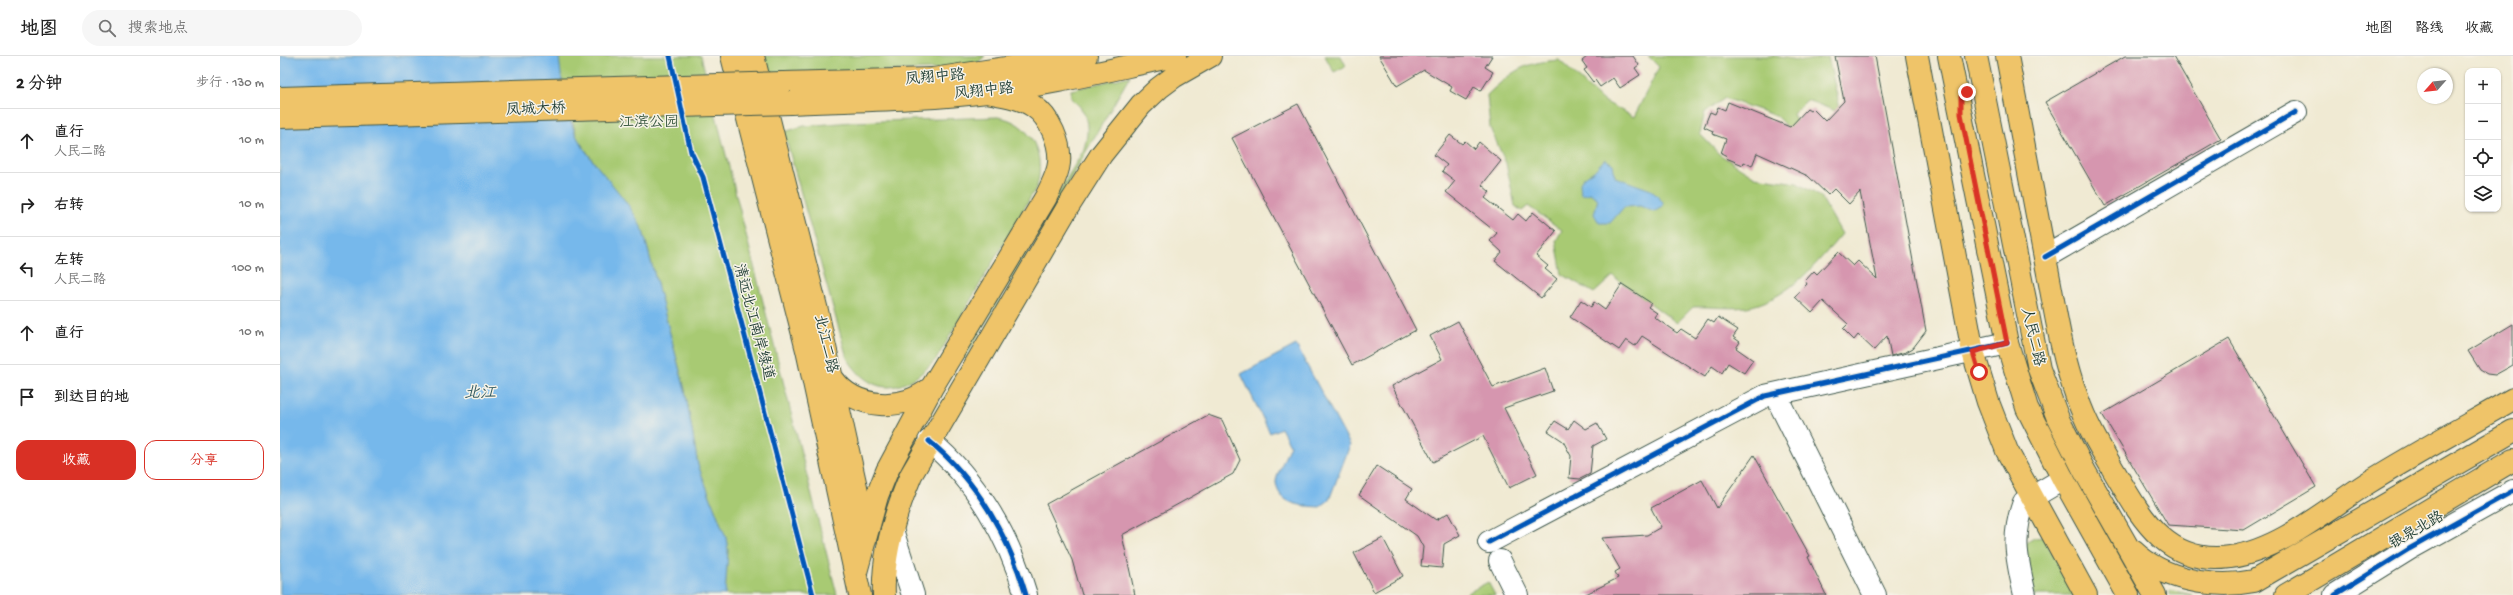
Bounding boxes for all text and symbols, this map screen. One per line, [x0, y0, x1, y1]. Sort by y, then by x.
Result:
search box [82, 10, 362, 46]
icon: search [96, 17, 118, 39]
text: 地图 [20, 19, 58, 42]
text: 搜索地点 [128, 20, 188, 38]
text: 地图 [2365, 21, 2393, 38]
text: 路线 [2415, 21, 2443, 38]
text: 收藏 [2465, 21, 2493, 38]
street label: 凤翔中路 [904, 66, 966, 90]
north arrow [2417, 68, 2453, 104]
map controls [2465, 68, 2501, 212]
button: + [2465, 68, 2501, 104]
text: 2 分钟 [16, 75, 62, 95]
text: 步行 · 130 m [196, 76, 264, 91]
street label: 风翔中路 [953, 80, 1015, 104]
route end [1958, 83, 1976, 101]
street label: 凤城大桥 [506, 100, 566, 120]
button: − [2465, 104, 2501, 140]
park label: 江滨公园 [619, 114, 679, 132]
text: 直行 [54, 124, 84, 142]
icon: ahead [16, 130, 38, 152]
text: 10 m [239, 133, 264, 148]
button: locate [2465, 140, 2501, 176]
text: 人民二路 [54, 145, 106, 160]
button: layers [2465, 176, 2501, 212]
icon: right [16, 194, 38, 216]
text: 右转 [54, 197, 84, 215]
text: 10 m [239, 197, 264, 212]
text: 左转 [54, 252, 84, 270]
icon: left [16, 258, 38, 280]
text: 100 m [232, 261, 264, 276]
street label: 清远北江南岸绿道 [729, 261, 778, 382]
text: 人民二路 [54, 273, 106, 288]
street label: 人民二路 [2016, 306, 2048, 368]
street label: 北江二路 [809, 313, 841, 375]
icon: ahead [16, 322, 38, 344]
text: 直行 [54, 325, 84, 343]
text: 10 m [239, 325, 264, 340]
route start [1970, 363, 1988, 381]
water label: 北江 [464, 384, 497, 404]
icon: arrive [16, 386, 38, 408]
text: 到达目的地 [54, 389, 129, 407]
button: 收藏 [16, 440, 136, 480]
button: 分享 [144, 440, 264, 480]
street label: 银泉北路 [2387, 508, 2447, 554]

